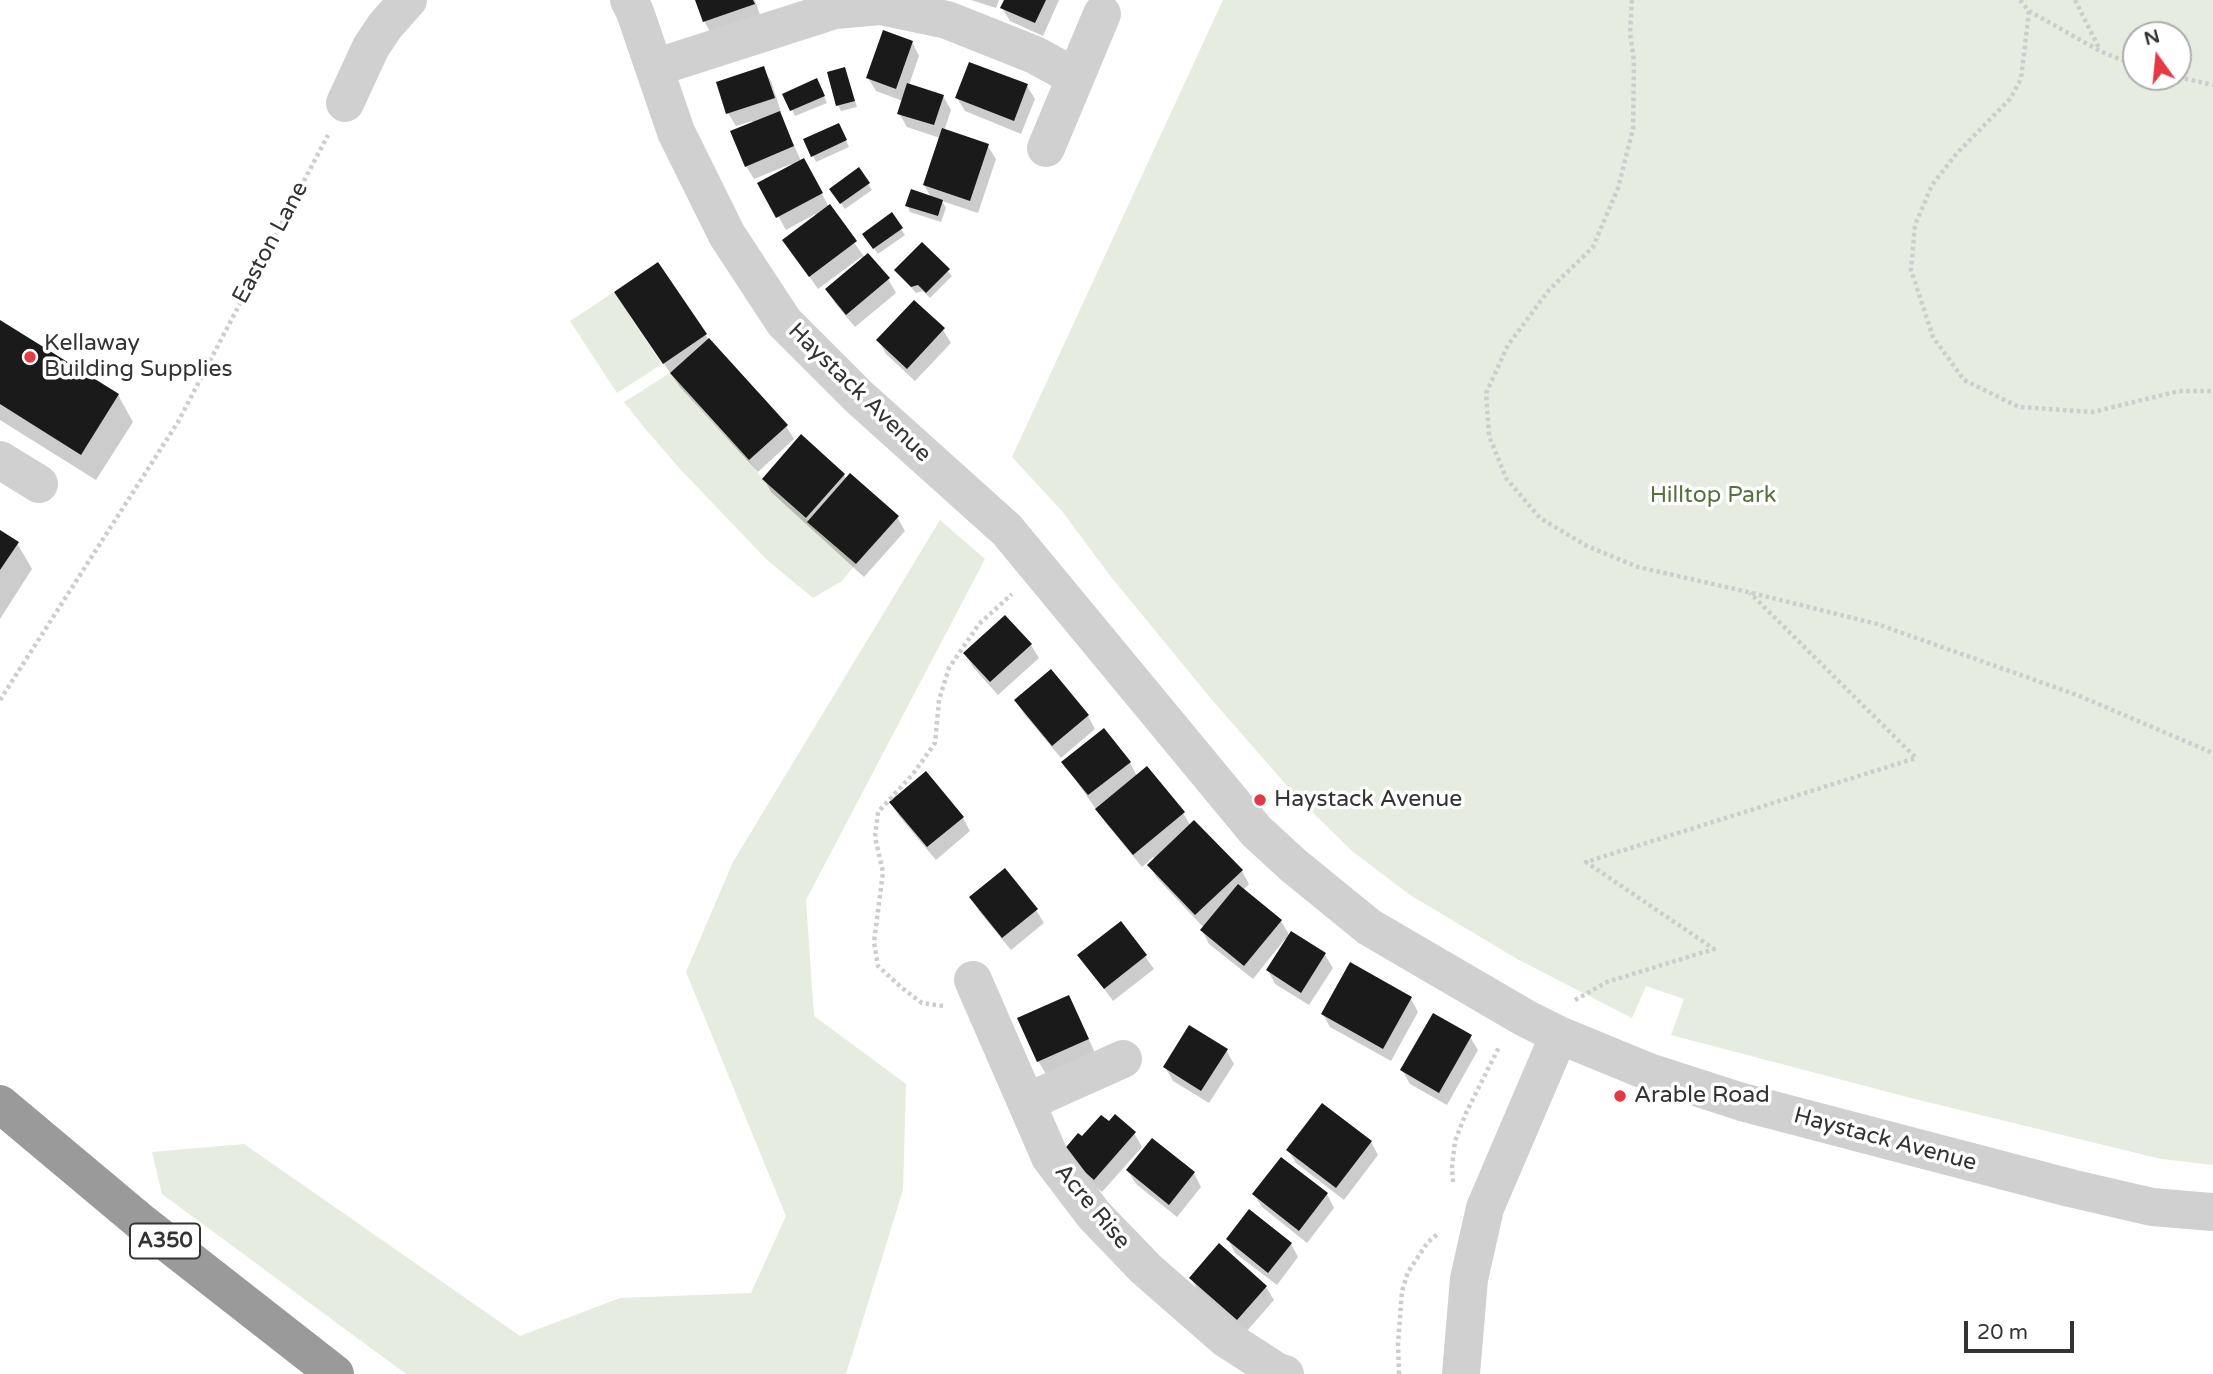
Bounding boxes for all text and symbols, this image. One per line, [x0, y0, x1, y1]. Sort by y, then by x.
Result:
north arrow [2122, 21, 2192, 91]
text: N [2142, 25, 2162, 50]
street label: Easton Lane [227, 177, 315, 309]
street label: Haystack Avenue [782, 318, 936, 468]
place label: Kellaway Building Supplies [44, 330, 232, 384]
marker: Kellaway Building Supplies [22, 349, 38, 365]
park label: Hilltop Park [1650, 482, 1776, 510]
place label: Haystack Avenue [1274, 786, 1462, 814]
marker: Haystack Avenue [1252, 792, 1268, 808]
place label: Arable Road [1634, 1082, 1770, 1110]
marker: Arable Road [1612, 1088, 1628, 1104]
street label: Haystack Avenue [1791, 1102, 1979, 1178]
street label: Acre Rise [1048, 1159, 1136, 1255]
road number: A350 [130, 1224, 200, 1258]
scale bar [1968, 1308, 2078, 1352]
text: 20 m [1977, 1320, 2028, 1345]

